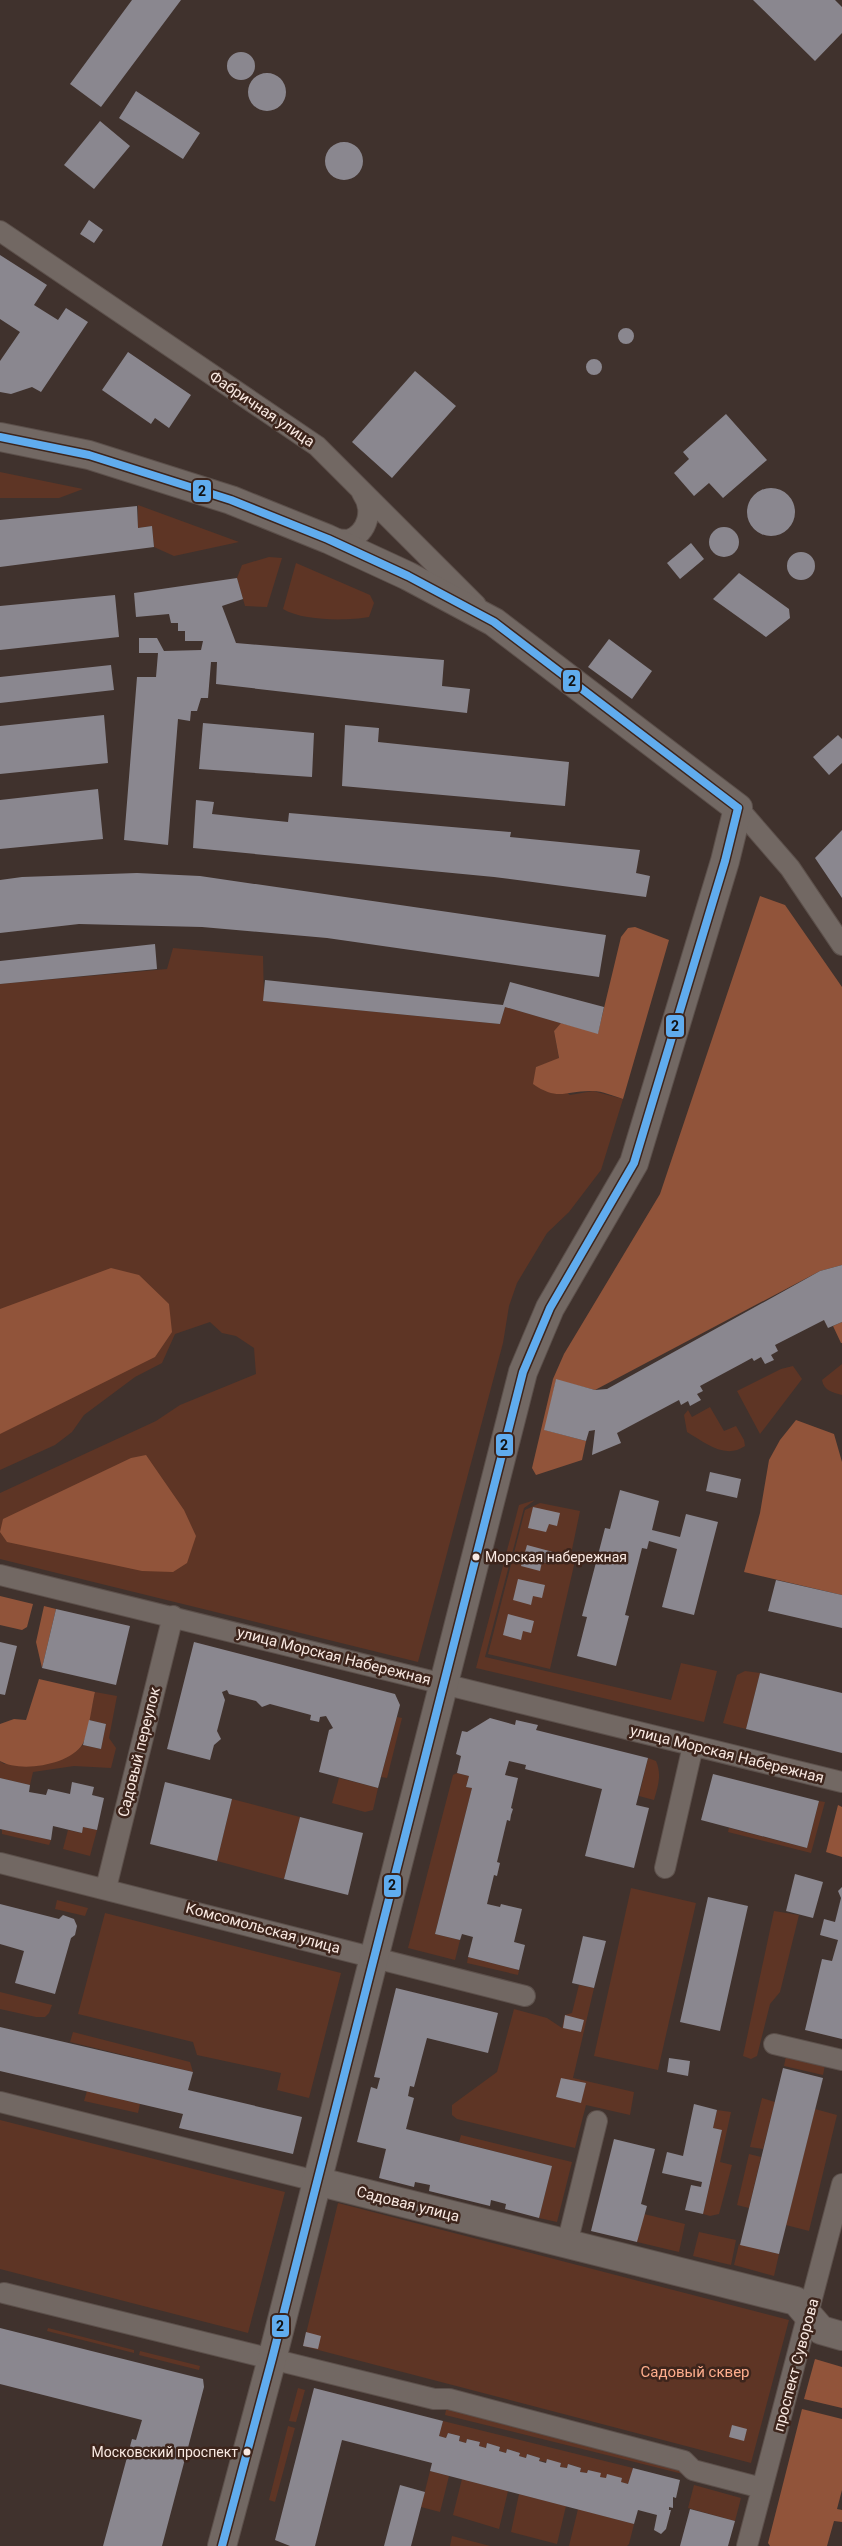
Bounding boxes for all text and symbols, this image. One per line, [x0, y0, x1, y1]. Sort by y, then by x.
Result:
street label: Фабричная улица [206, 367, 318, 451]
line badge: 2 [192, 479, 212, 503]
text: 2 [198, 483, 206, 499]
line badge: 2 [562, 669, 581, 693]
text: 2 [568, 673, 576, 689]
line badge: 2 [665, 1014, 685, 1038]
text: 2 [671, 1018, 679, 1034]
line badge: 2 [495, 1433, 514, 1457]
text: 2 [500, 1437, 508, 1453]
place label: Морская набережная [485, 1549, 627, 1565]
marker: Морская набережная [471, 1552, 481, 1562]
street label: улица Морская Набережная [235, 1623, 433, 1689]
street label: Садовый переулок [114, 1685, 164, 1819]
street label: улица Морская Набережная [628, 1721, 826, 1787]
line badge: 2 [383, 1874, 402, 1898]
text: 2 [388, 1877, 396, 1893]
street label: Комсомольская улица [184, 1899, 342, 1957]
street label: Садовая улица [355, 2183, 461, 2225]
street label: проспект Суворова [770, 2297, 822, 2433]
line badge: 2 [271, 2314, 290, 2338]
text: 2 [276, 2318, 284, 2334]
park label: Садовый сквер [640, 2363, 750, 2381]
place label: Московский проспект [91, 2444, 238, 2460]
marker: Московский проспект [242, 2447, 252, 2457]

